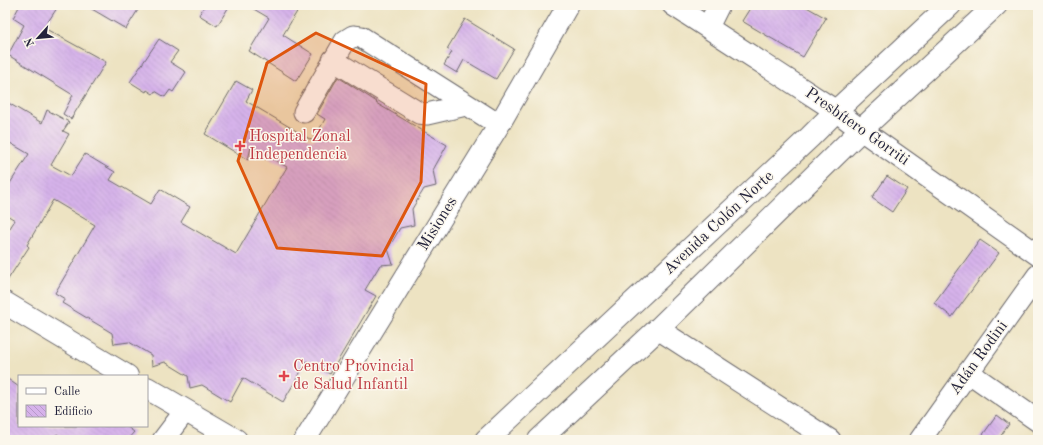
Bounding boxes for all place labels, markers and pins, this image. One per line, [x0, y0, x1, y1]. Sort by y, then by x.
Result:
place label: Hospital Zonal Independencia [249, 129, 351, 163]
marker: Hospital Zonal Independencia [234, 140, 246, 152]
place label: Centro Provincial de Salud Infantil [293, 359, 414, 393]
marker: Centro Provincial de Salud Infantil [278, 370, 290, 382]

